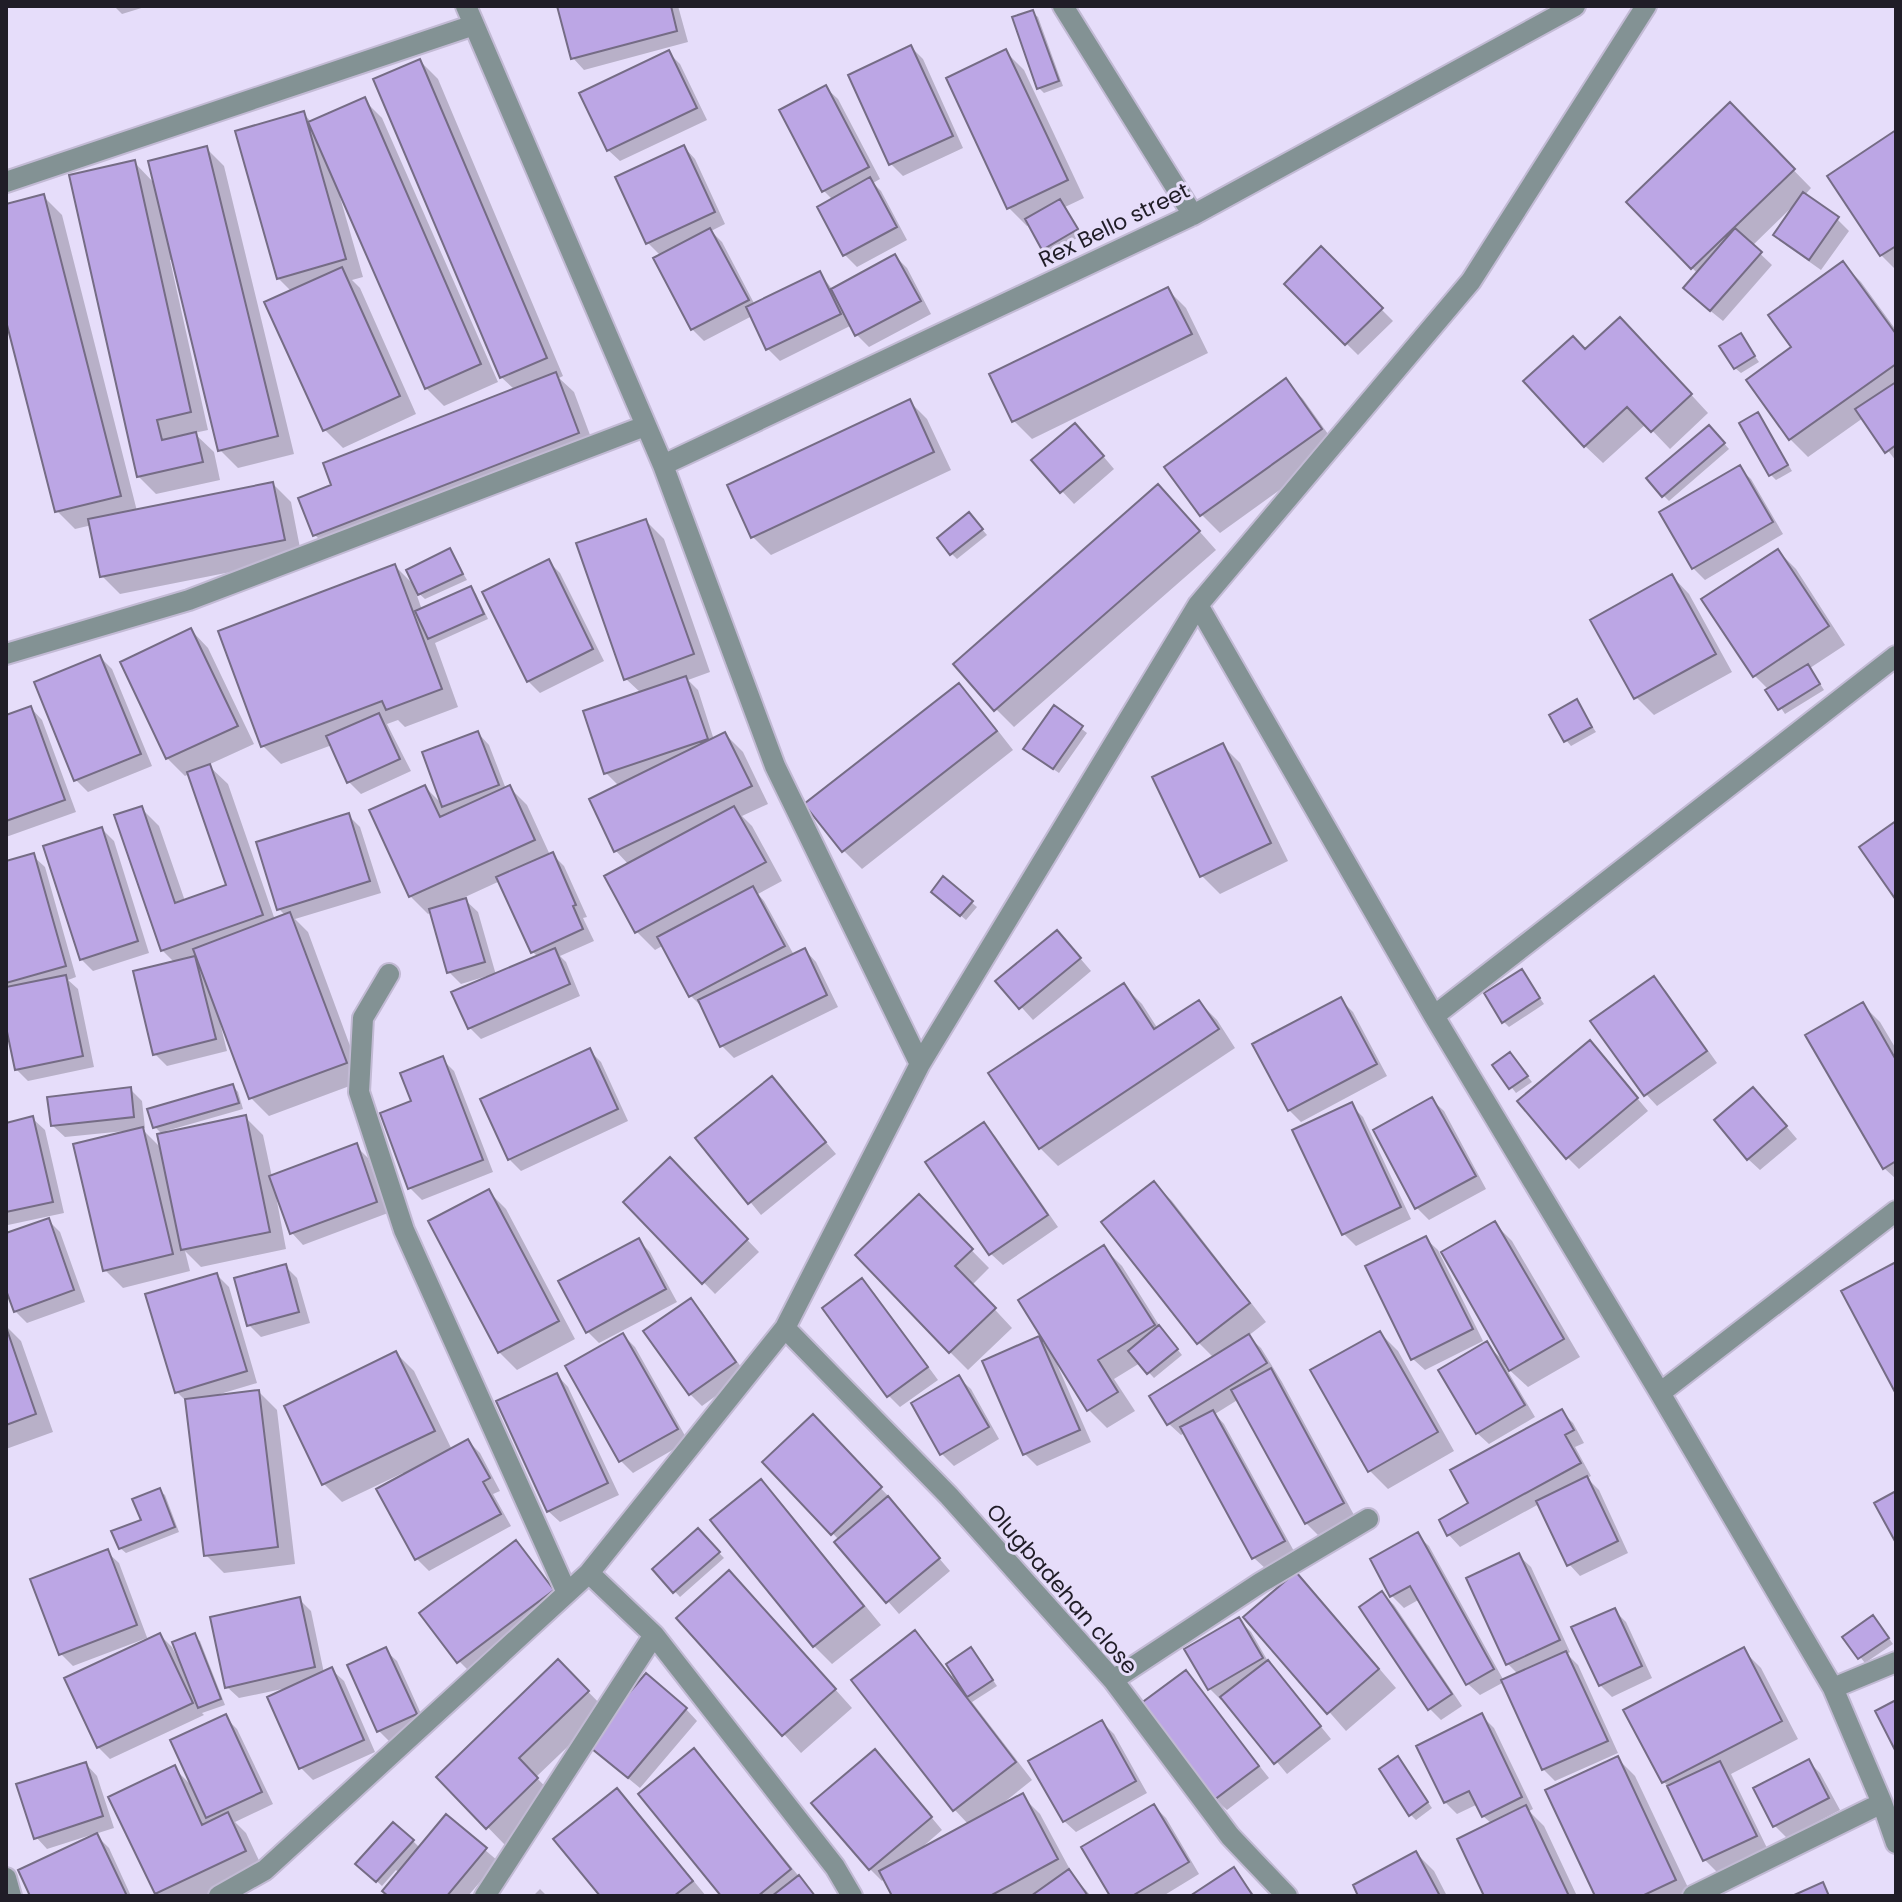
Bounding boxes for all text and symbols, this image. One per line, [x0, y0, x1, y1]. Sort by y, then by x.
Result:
street label: Rex Bello street [1033, 175, 1195, 275]
street label: Olugbadehan close [979, 1497, 1145, 1681]

